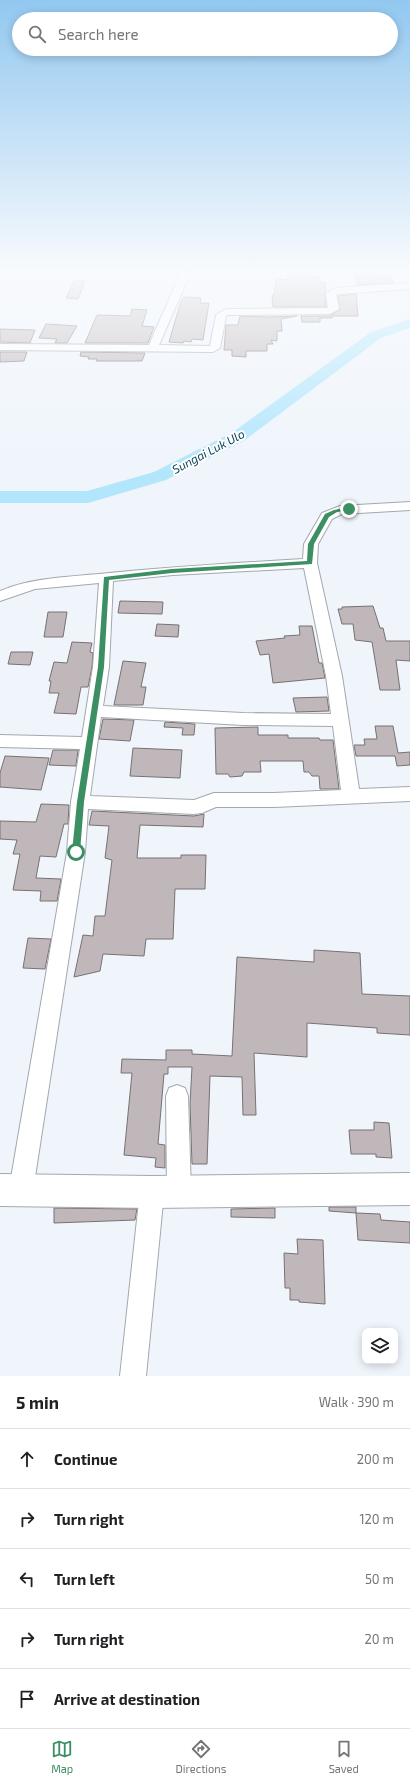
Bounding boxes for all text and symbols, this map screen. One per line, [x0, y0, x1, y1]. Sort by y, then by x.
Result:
search box [12, 12, 398, 56]
icon: search [26, 23, 48, 45]
text: Search here [58, 25, 139, 43]
water label: Sungai Luk Ulo [169, 426, 247, 476]
route end [340, 500, 358, 518]
route start [67, 843, 85, 861]
map controls [362, 1328, 398, 1364]
button: layers [362, 1328, 398, 1364]
text: 5 min [16, 1392, 59, 1412]
text: Walk · 390 m [319, 1394, 394, 1410]
icon: ahead [16, 1448, 38, 1470]
text: Continue [54, 1450, 117, 1468]
text: 200 m [357, 1451, 394, 1467]
icon: right [16, 1508, 38, 1530]
text: Turn right [54, 1510, 124, 1528]
text: 120 m [359, 1511, 394, 1527]
icon: left [16, 1568, 38, 1590]
text: Turn left [54, 1570, 115, 1588]
text: 50 m [365, 1571, 394, 1587]
icon: right [16, 1628, 38, 1650]
text: Turn right [54, 1630, 124, 1648]
text: 20 m [365, 1631, 394, 1647]
icon: arrive [16, 1688, 38, 1710]
text: Arrive at destination [54, 1690, 200, 1708]
tab: Map [51, 1738, 73, 1775]
tab: Directions [176, 1738, 226, 1775]
tab: Saved [329, 1738, 359, 1775]

